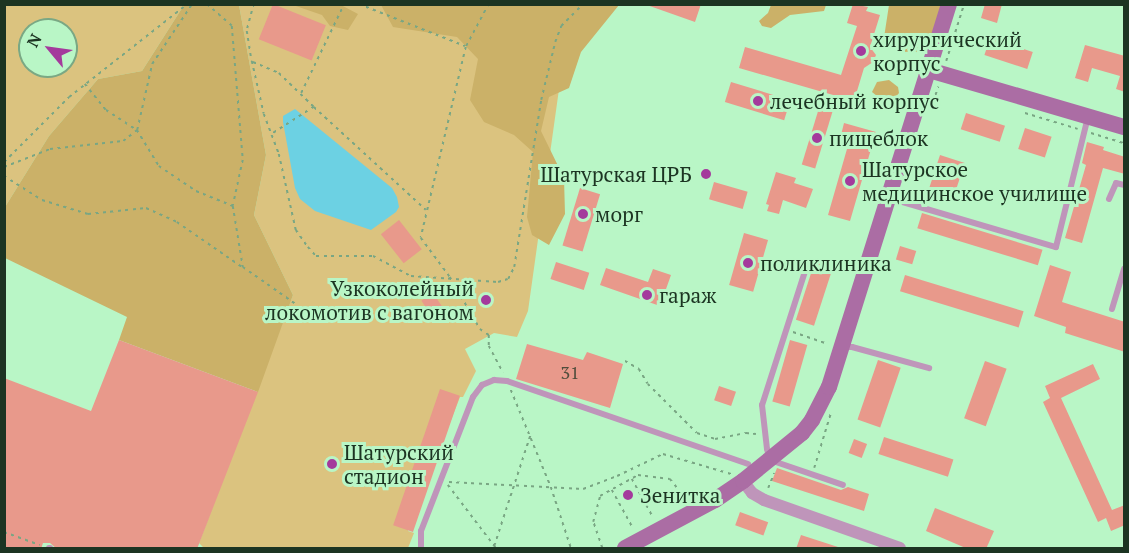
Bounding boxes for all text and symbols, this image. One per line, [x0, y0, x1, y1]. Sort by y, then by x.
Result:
north arrow [18, 18, 78, 78]
place label: хирургический корпус [873, 26, 1022, 76]
text: N [21, 30, 47, 51]
marker: хирургический корпус [854, 44, 868, 58]
place label: лечебный корпус [770, 88, 939, 114]
marker: лечебный корпус [751, 94, 765, 108]
place label: пищеблок [829, 125, 928, 151]
marker: пищеблок [810, 131, 824, 145]
place label: Шатурское медицинское училище [862, 156, 1087, 206]
place label: Шатурская ЦРБ [540, 161, 692, 187]
marker: Шатурская ЦРБ [697, 165, 715, 183]
marker: Шатурское медицинское училище [843, 174, 857, 188]
place label: морг [595, 201, 643, 227]
marker: морг [576, 207, 590, 221]
place label: поликлиника [760, 250, 892, 276]
marker: поликлиника [741, 256, 755, 270]
place label: Узкоколейный локомотив с вагоном [265, 275, 474, 325]
place label: гараж [659, 282, 716, 308]
marker: гараж [640, 288, 654, 302]
marker: Узкоколейный локомотив с вагоном [479, 293, 493, 307]
house number: 31 [560, 361, 580, 383]
place label: Шатурский стадион [344, 439, 454, 489]
marker: Шатурский стадион [325, 457, 339, 471]
place label: Зенитка [640, 482, 720, 508]
marker: Зенитка [621, 488, 635, 502]

